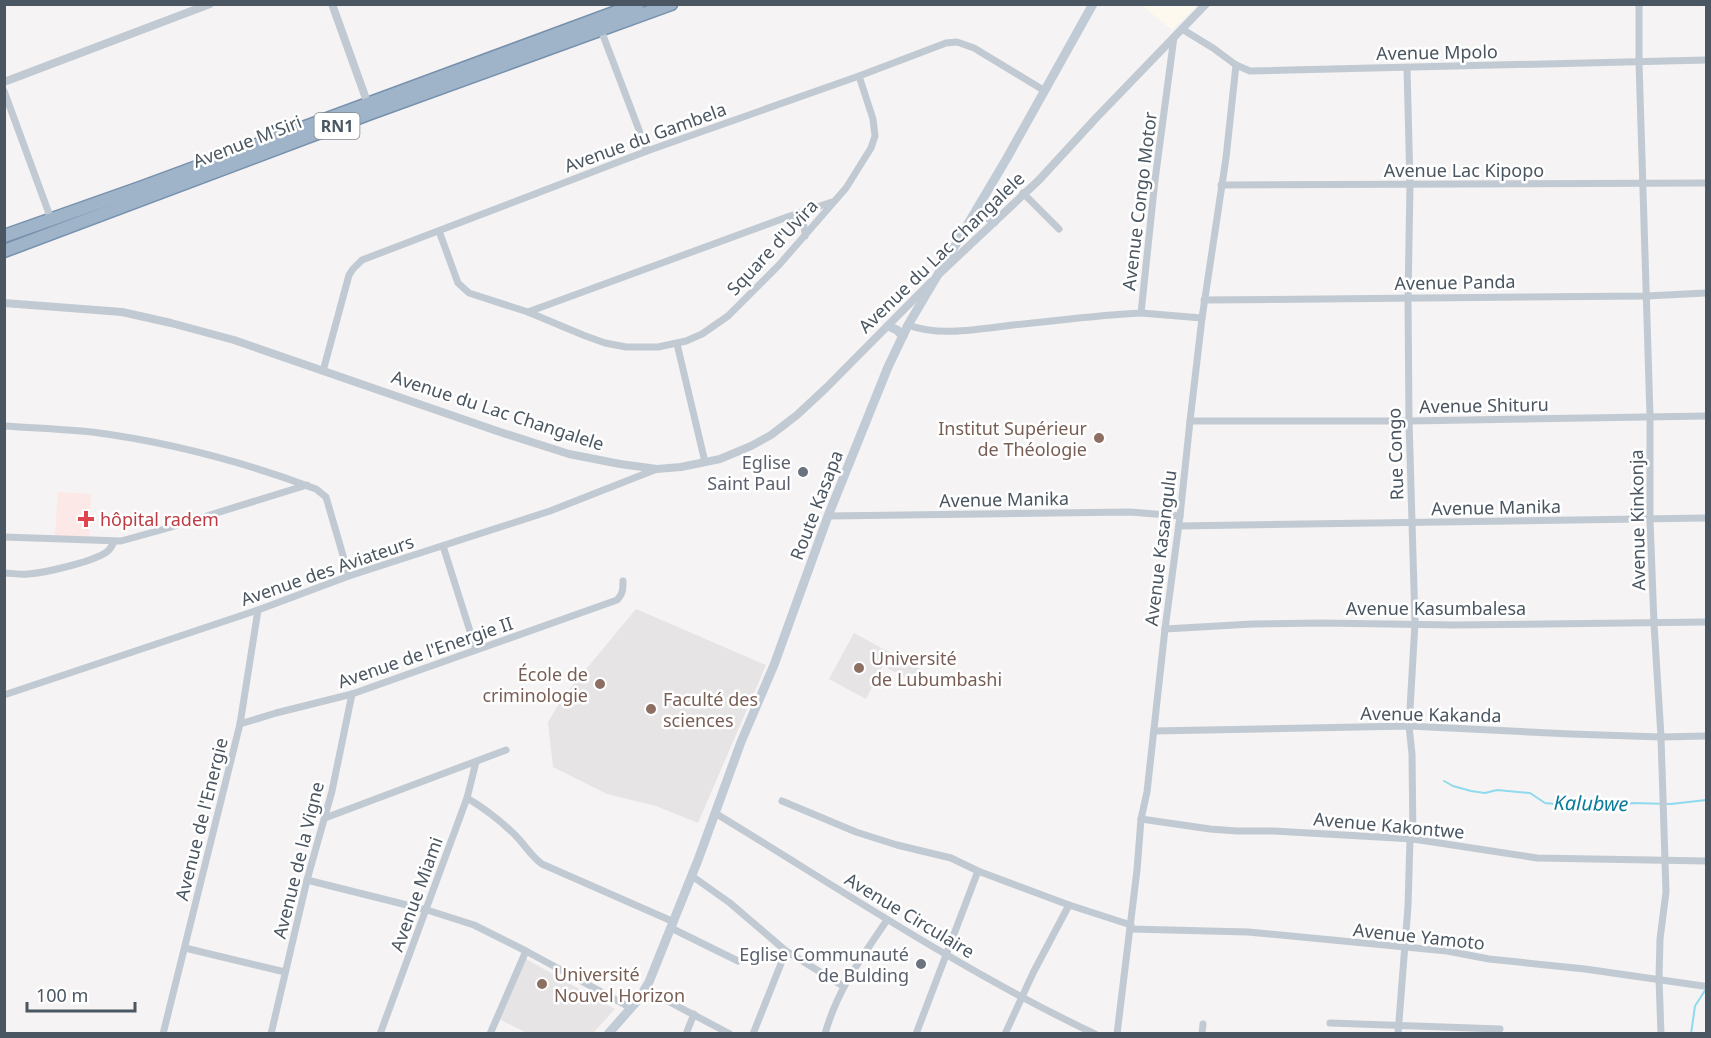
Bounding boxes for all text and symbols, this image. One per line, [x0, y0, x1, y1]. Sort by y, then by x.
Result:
street label: Avenue Mpolo [1376, 39, 1498, 65]
street label: Avenue du Gambela [561, 97, 729, 177]
street label: Avenue M'Siri [189, 109, 305, 173]
street label: Avenue Congo Motor [1116, 110, 1162, 292]
road number: RN1 [314, 113, 360, 139]
street label: Avenue Lac Kipopo [1384, 158, 1544, 182]
street label: Avenue du Lac Changalele [853, 166, 1029, 338]
street label: Square d'Uvira [721, 194, 823, 300]
street label: Avenue Panda [1394, 269, 1516, 295]
street label: Avenue du Lac Changalele [389, 364, 607, 456]
street label: Avenue Shituru [1419, 392, 1549, 418]
street label: Rue Congo [1381, 407, 1409, 501]
place label: Institut Supérieur de Théologie [938, 416, 1088, 461]
marker: Institut Supérieur de Théologie [1092, 431, 1106, 445]
street label: Route Kasapa [784, 447, 848, 563]
street label: Avenue Kinkonja [1624, 449, 1650, 591]
place label: Eglise Saint Paul [707, 450, 791, 495]
marker: Eglise Saint Paul [796, 465, 810, 479]
street label: Avenue Kasangulu [1139, 469, 1181, 627]
street label: Avenue Manika [939, 486, 1069, 512]
street label: Avenue Manika [1431, 494, 1561, 520]
place label: hôpital radem [100, 507, 219, 531]
marker: hôpital radem [77, 510, 95, 528]
street label: Avenue des Aviateurs [237, 529, 417, 611]
street label: Avenue Kasumbalesa [1346, 596, 1526, 620]
street label: Avenue de l'Energie II [334, 611, 516, 693]
place label: Université de Lubumbashi [871, 646, 1002, 691]
marker: Université de Lubumbashi [852, 661, 866, 675]
place label: École de criminologie [482, 662, 588, 707]
marker: École de criminologie [593, 677, 607, 691]
place label: Faculté des sciences [663, 687, 758, 732]
street label: Avenue Kakanda [1360, 701, 1502, 727]
marker: Faculté des sciences [644, 702, 658, 716]
street label: Avenue de l'Energie [169, 735, 233, 903]
street label: Avenue de la Vigne [267, 779, 329, 941]
water label: Kalubwe [1553, 789, 1629, 817]
street label: Avenue Kakontwe [1312, 806, 1466, 844]
street label: Avenue Miami [384, 833, 448, 955]
street label: Avenue Circulaire [841, 867, 979, 963]
street label: Avenue Yamoto [1352, 917, 1486, 955]
place label: Eglise Communauté de Bulding [739, 942, 909, 987]
marker: Eglise Communauté de Bulding [914, 957, 928, 971]
place label: Université Nouvel Horizon [554, 962, 685, 1007]
scale bar [27, 975, 135, 1013]
marker: Université Nouvel Horizon [535, 977, 549, 991]
text: 100 m [36, 983, 88, 1007]

